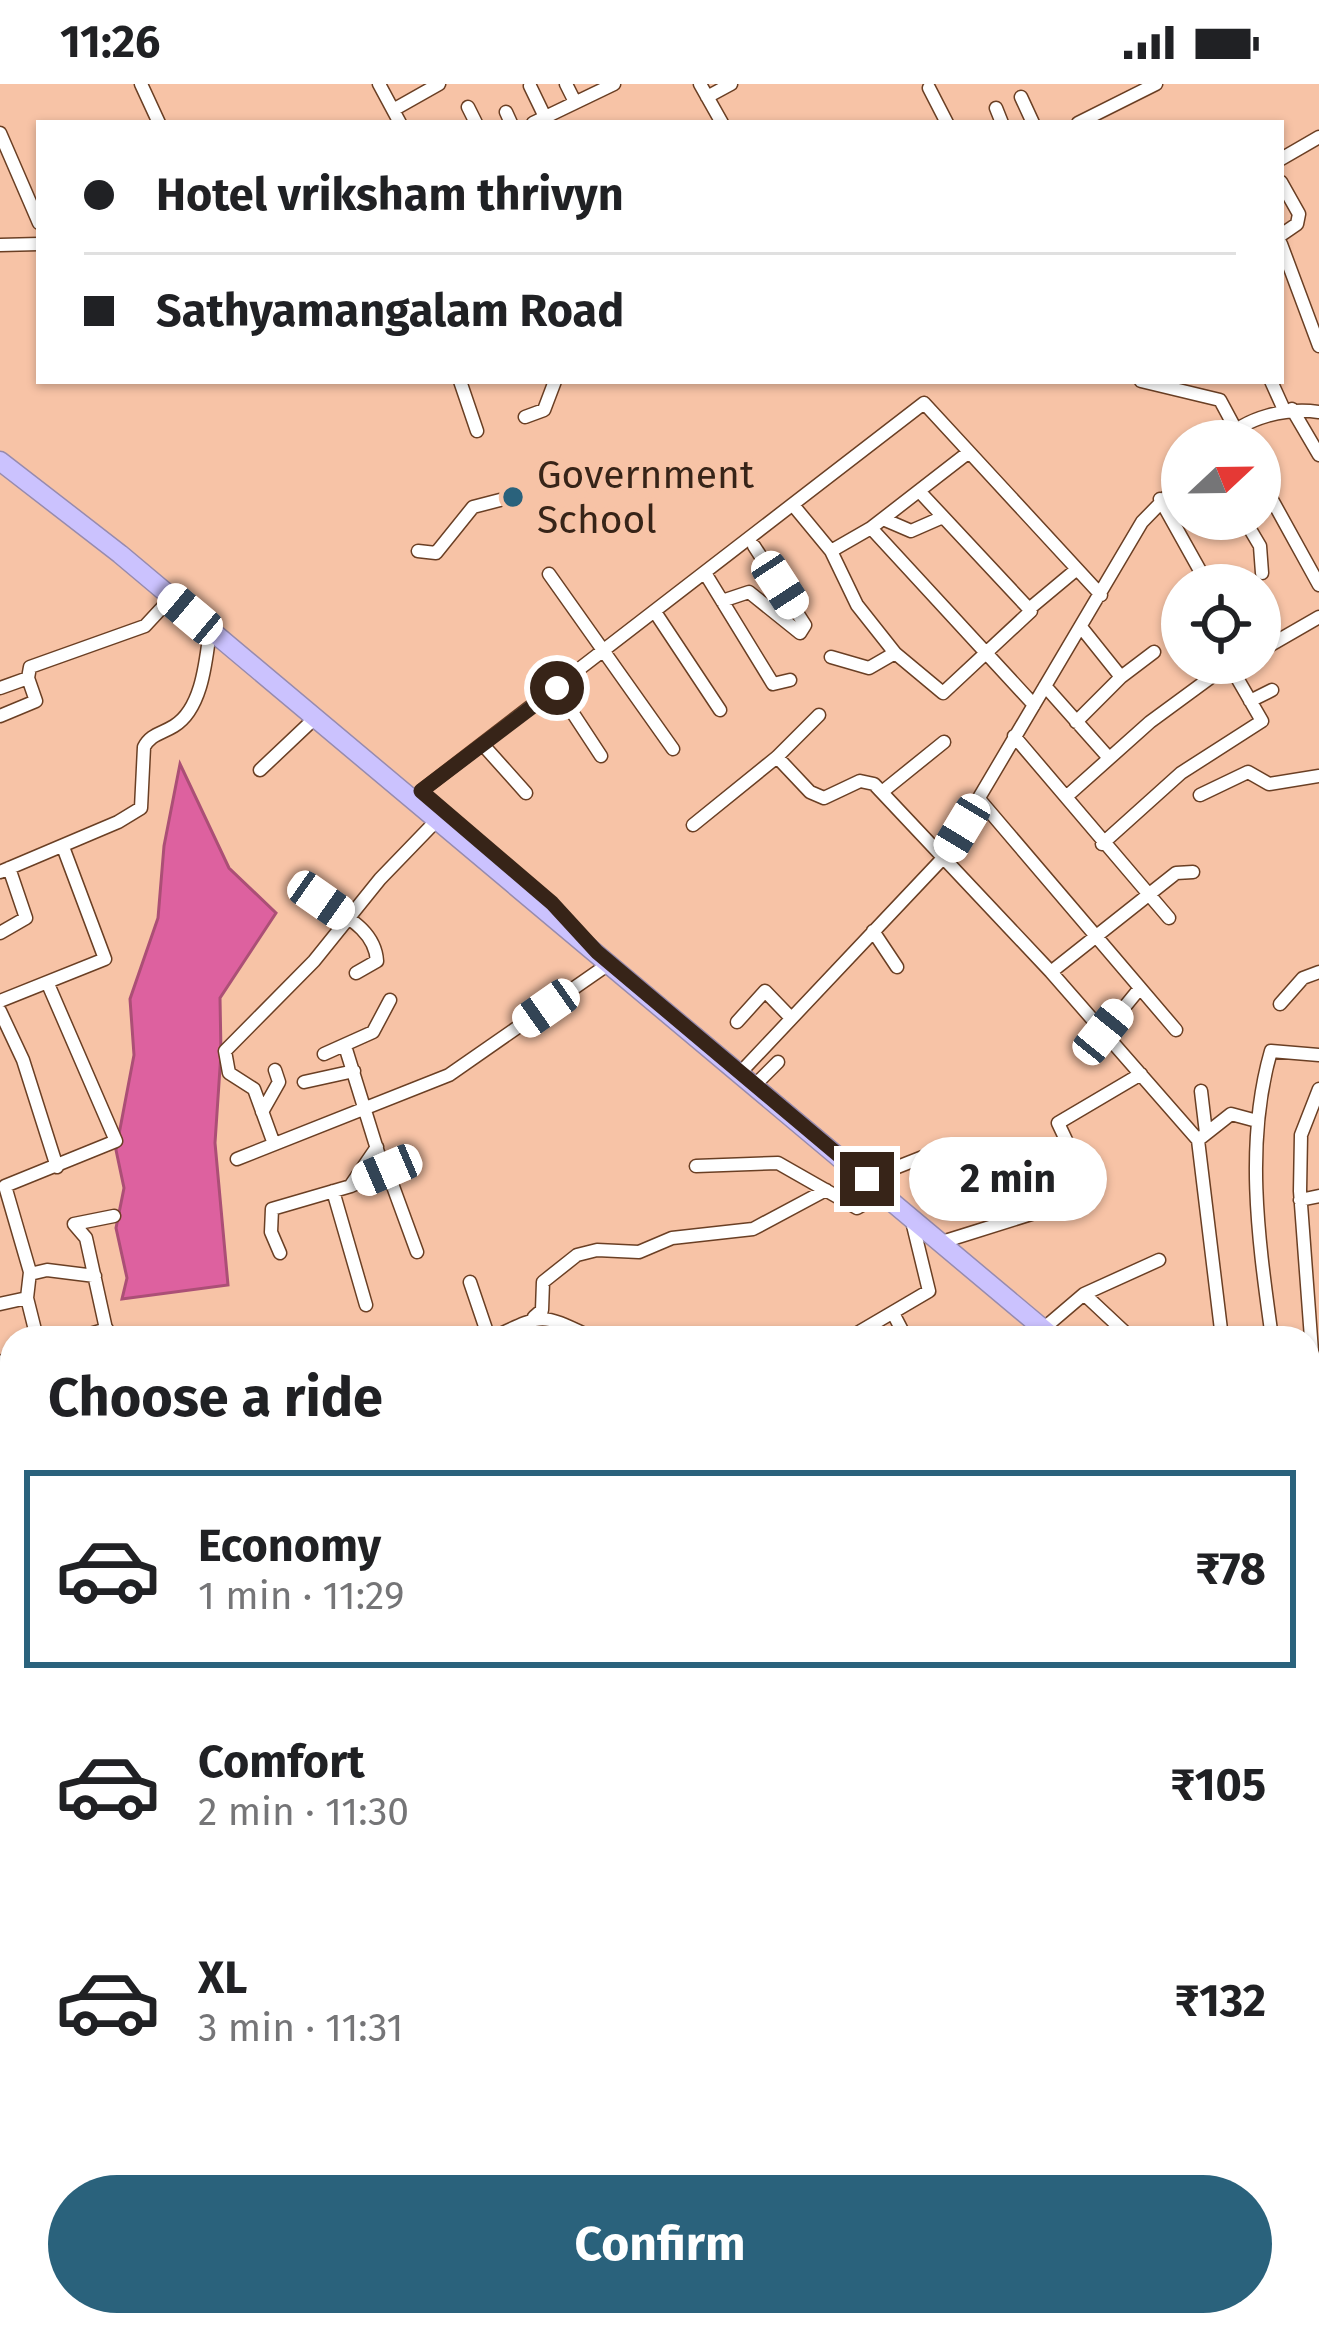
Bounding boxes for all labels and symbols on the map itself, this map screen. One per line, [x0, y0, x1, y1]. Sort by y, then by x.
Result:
north arrow [1161, 420, 1281, 540]
place label: Government School [537, 452, 755, 543]
marker: Government School [500, 484, 526, 510]
car [745, 545, 815, 625]
car [151, 577, 229, 651]
route start [530, 661, 584, 715]
car [928, 788, 996, 868]
car [281, 865, 361, 935]
car [506, 973, 586, 1043]
car [1066, 993, 1140, 1071]
callout: 2 min [909, 1137, 1107, 1221]
car [347, 1139, 427, 1201]
route end [840, 1152, 894, 1206]

